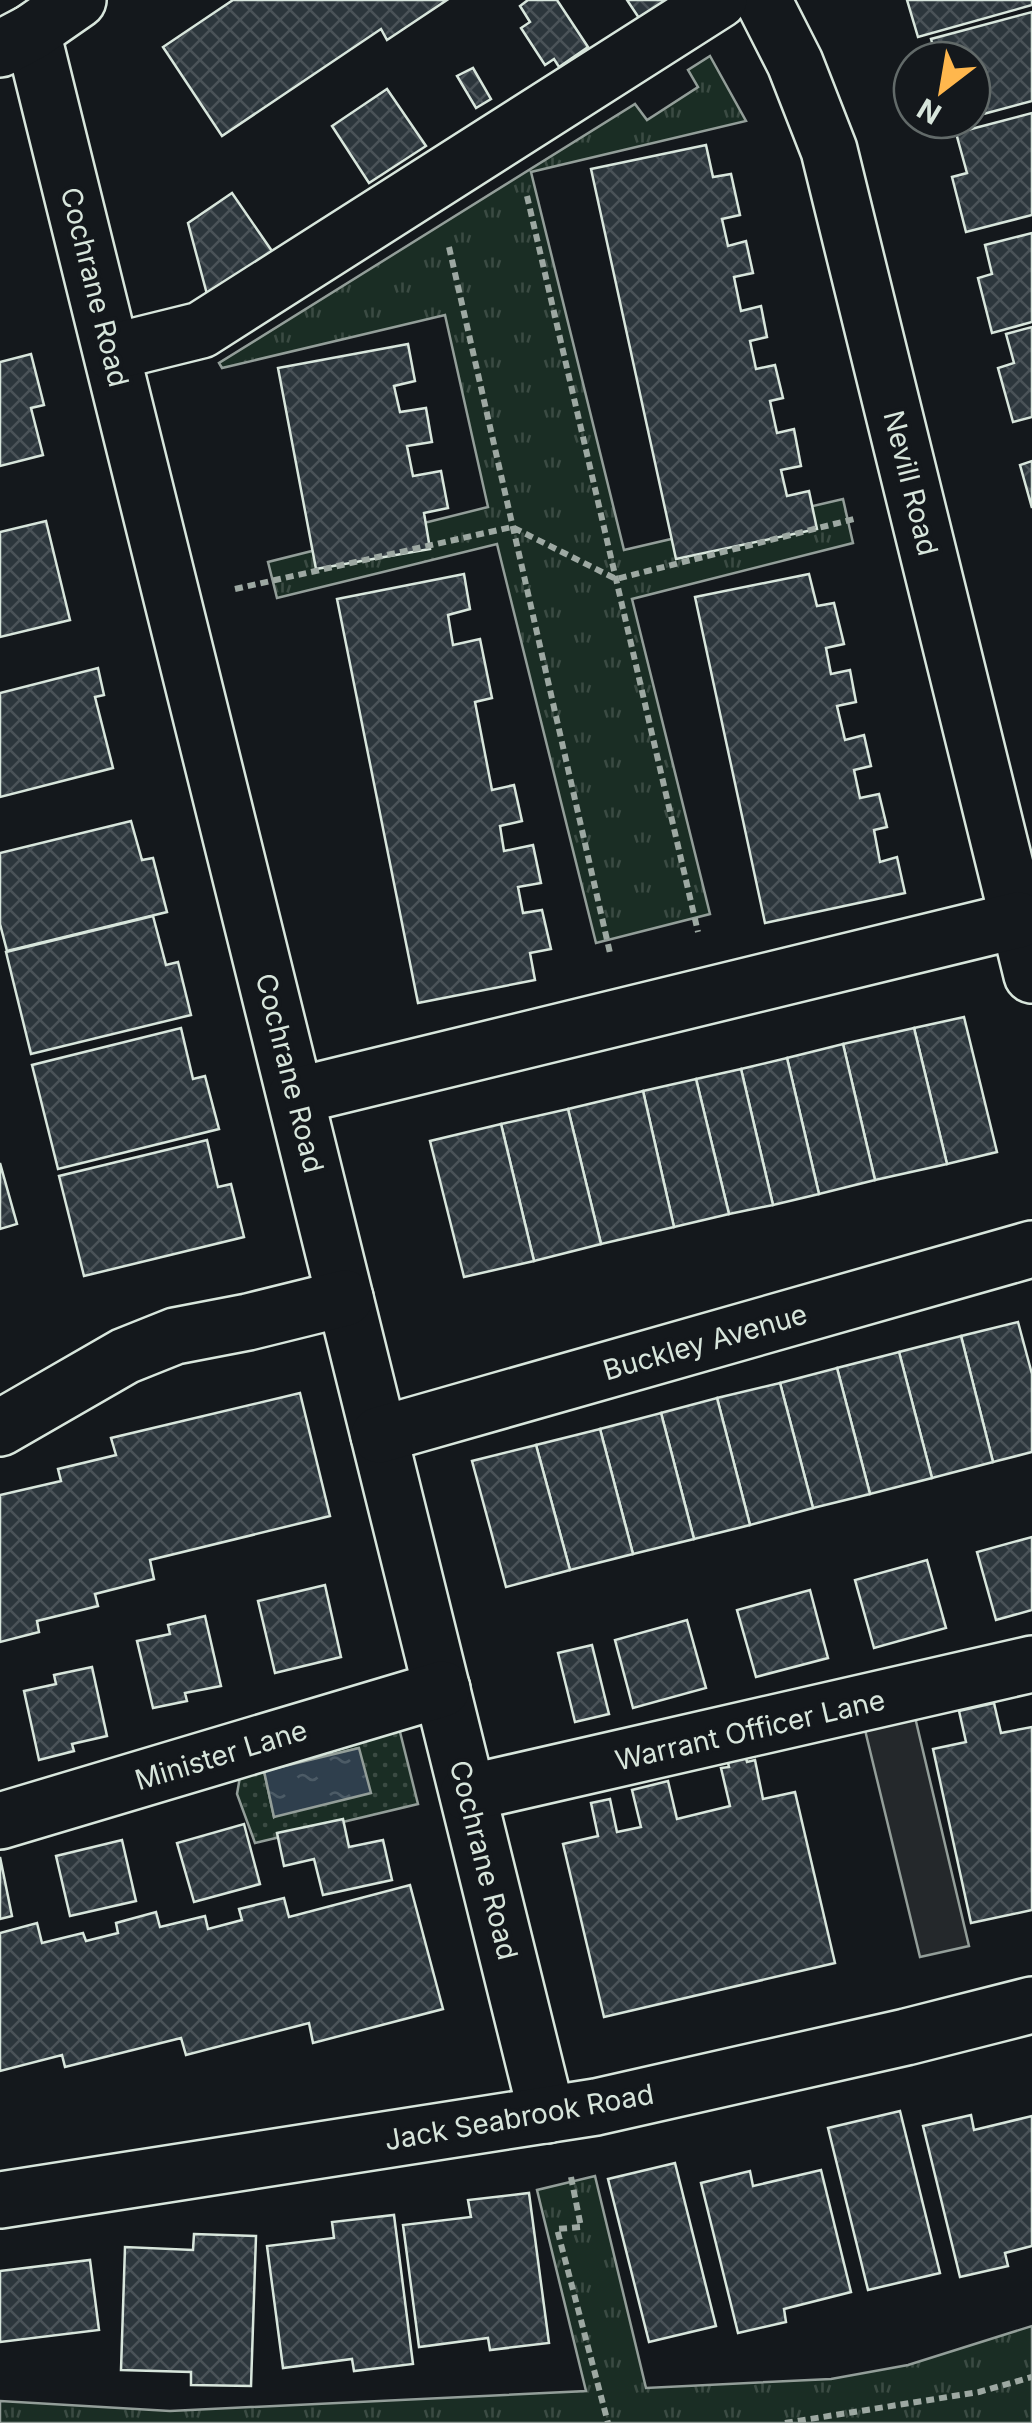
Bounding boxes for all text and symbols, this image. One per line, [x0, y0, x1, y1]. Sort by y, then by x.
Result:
north arrow [892, 40, 992, 140]
text: N [911, 91, 947, 131]
street label: Cochrane Road [54, 184, 136, 390]
street label: Nevill Road [877, 407, 945, 559]
street label: Cochrane Road [249, 970, 331, 1176]
street label: Buckley Avenue [599, 1297, 811, 1387]
street label: Warrant Officer Lane [612, 1682, 888, 1778]
street label: Minister Lane [131, 1713, 311, 1797]
street label: Cochrane Road [443, 1757, 525, 1963]
street label: Jack Seabrook Road [382, 2077, 656, 2157]

